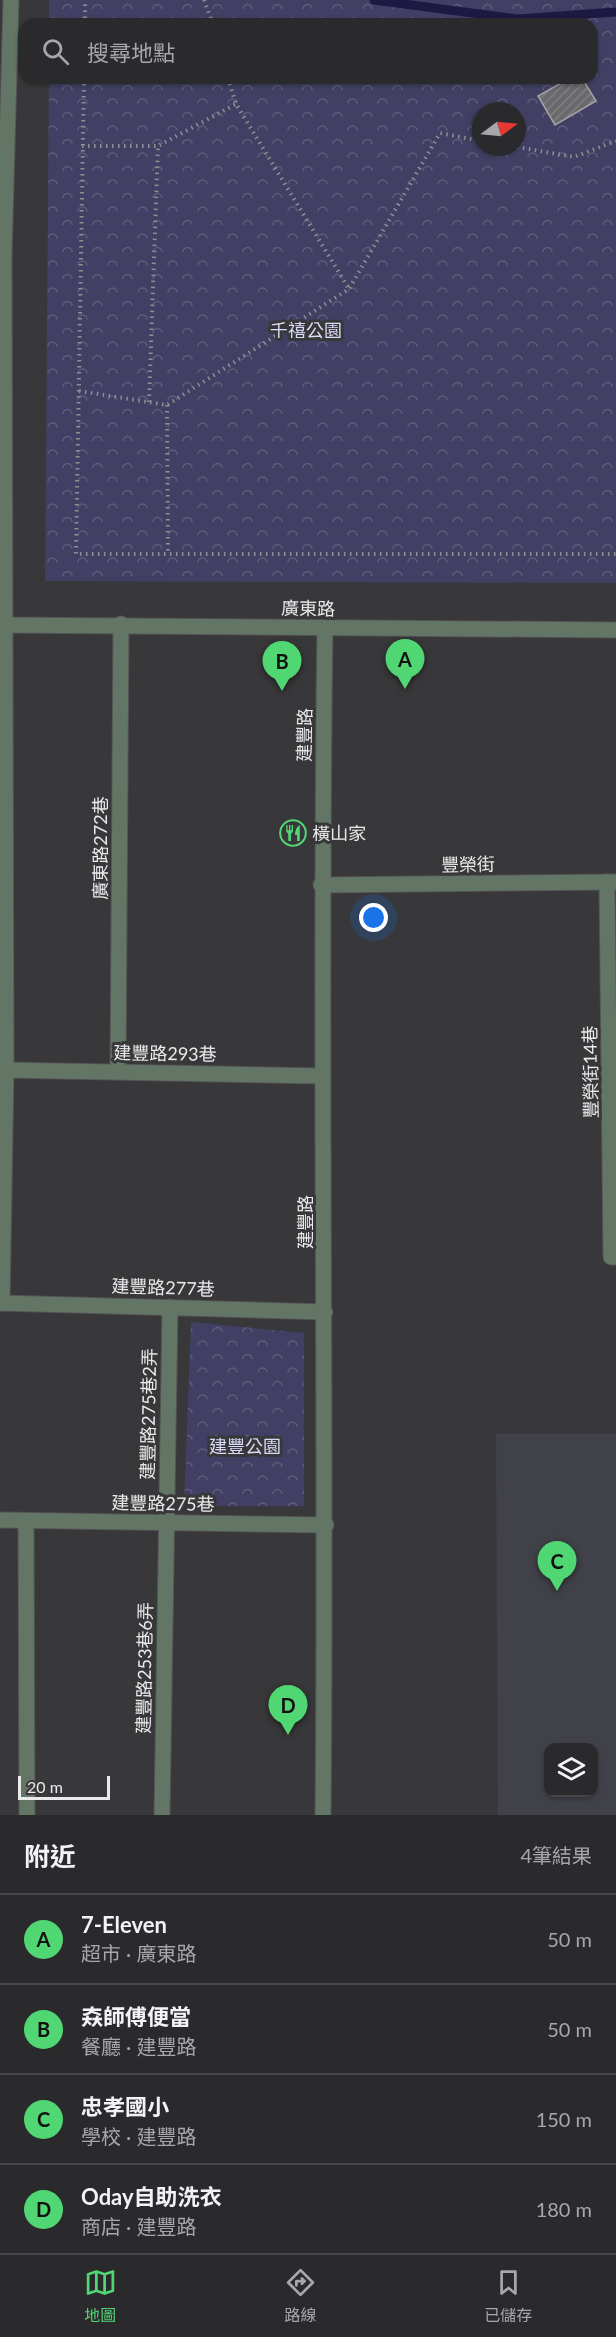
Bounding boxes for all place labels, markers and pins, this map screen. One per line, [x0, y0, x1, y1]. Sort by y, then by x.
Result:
pin: A [386, 640, 424, 689]
pin: B [262, 642, 302, 691]
restaurant icon: 橫山家 [278, 818, 308, 848]
place label: 橫山家 [312, 822, 366, 844]
pin: C [538, 1542, 576, 1591]
pin: D [268, 1686, 308, 1735]

